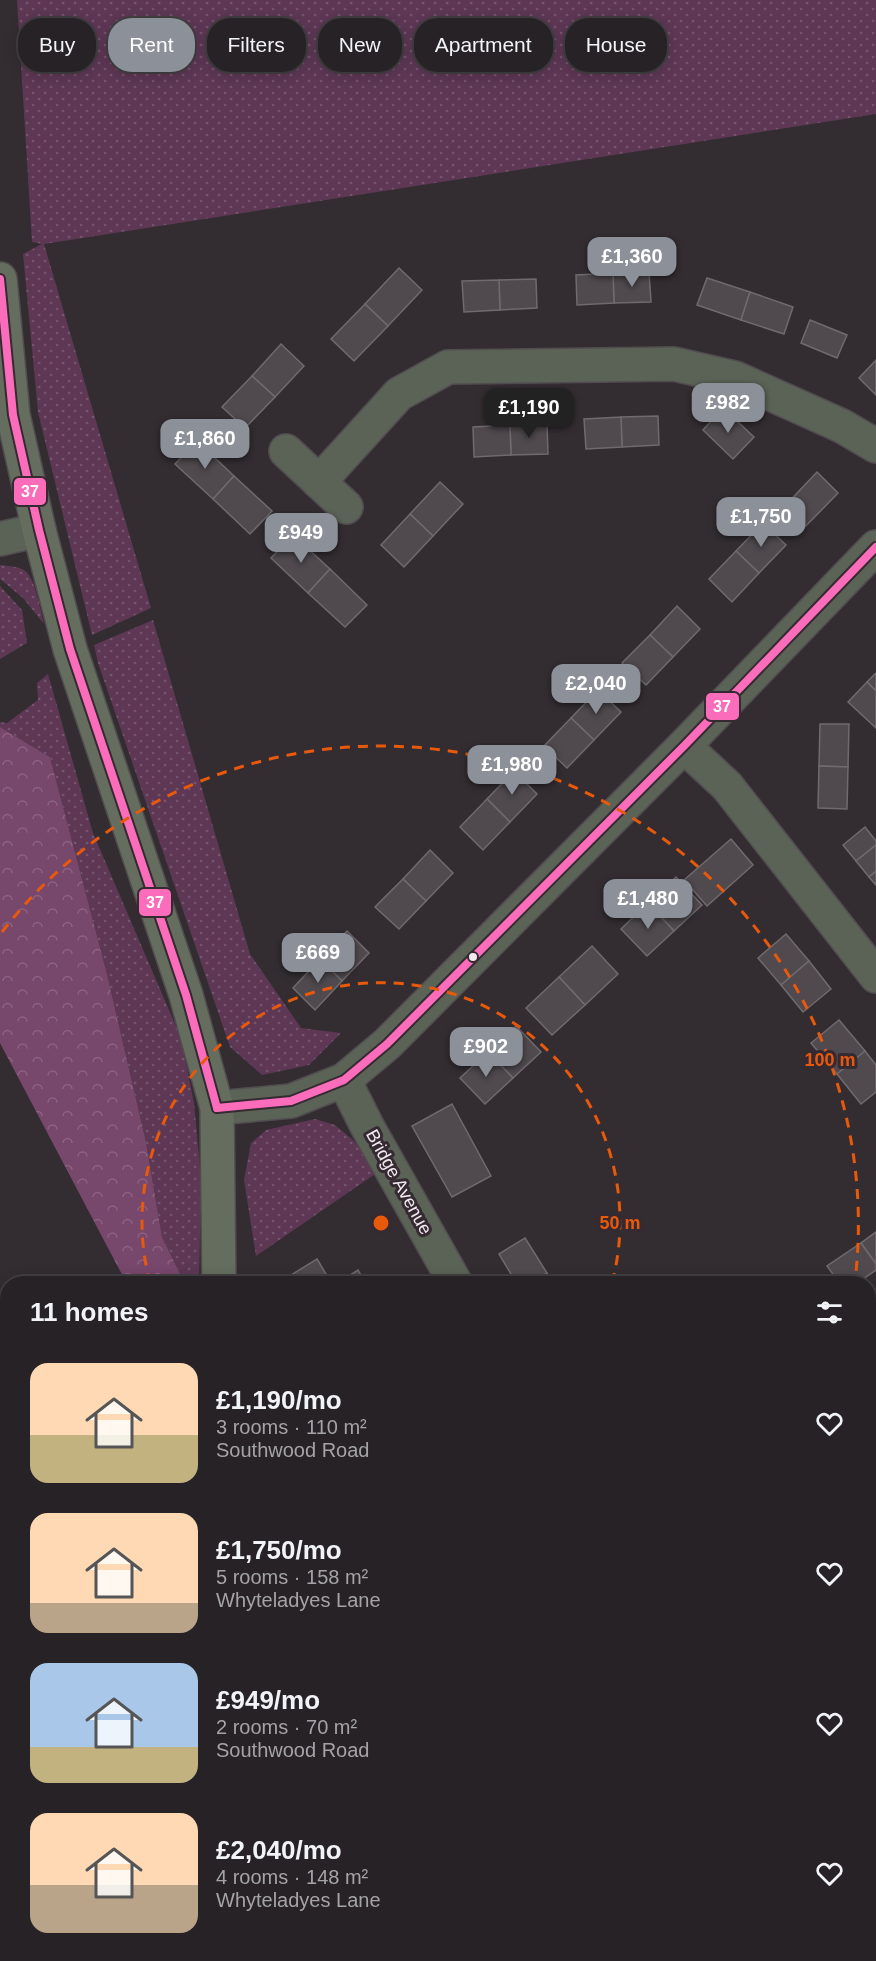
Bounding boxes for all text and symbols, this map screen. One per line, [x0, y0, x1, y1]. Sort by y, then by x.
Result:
chip: Buy [18, 18, 96, 72]
chip: Rent [108, 18, 195, 72]
chip: Filters [207, 18, 306, 72]
chip: New [318, 18, 402, 72]
chip: Apartment [414, 18, 553, 72]
chip: House [565, 18, 667, 72]
pin: £1,360 [583, 237, 681, 288]
text: £1,360 [601, 245, 663, 267]
pin: £982 [692, 383, 764, 434]
pin: £1,190 [480, 388, 578, 439]
text: £982 [706, 391, 750, 413]
text: £1,190 [498, 396, 560, 418]
pin: £1,860 [156, 419, 254, 470]
text: £1,860 [174, 427, 236, 449]
line badge: 37 [13, 477, 47, 506]
text: 37 [21, 483, 39, 500]
pin: £1,750 [712, 497, 810, 548]
text: £1,750 [730, 505, 792, 527]
pin: £949 [265, 513, 337, 564]
text: £949 [279, 521, 323, 543]
pin: £2,040 [547, 664, 645, 715]
text: £2,040 [565, 672, 627, 694]
line badge: 37 [705, 692, 740, 721]
text: 37 [713, 698, 731, 715]
pin: £1,980 [463, 745, 561, 796]
text: £1,980 [481, 753, 543, 775]
pin: £1,480 [599, 879, 697, 930]
text: £1,480 [617, 887, 679, 909]
line badge: 37 [138, 888, 172, 917]
text: 37 [146, 894, 164, 911]
pin: £669 [282, 933, 354, 984]
text: £669 [296, 941, 340, 963]
unlabelled marker [467, 951, 479, 963]
pin: £902 [450, 1027, 522, 1078]
text: £902 [464, 1035, 508, 1057]
text: 100 m [804, 1050, 856, 1070]
street label: Bridge Avenue [362, 1126, 436, 1238]
centre of rings [371, 1213, 391, 1233]
text: 50 m [599, 1213, 641, 1233]
icon: filters [813, 1296, 846, 1329]
text: 11 homes [30, 1297, 149, 1327]
text: £1,190/mo [216, 1385, 342, 1415]
icon: home [78, 1387, 150, 1459]
icon: heart [813, 1407, 846, 1440]
text: 3 rooms · 110 m² [216, 1416, 367, 1438]
text: Southwood Road [216, 1439, 369, 1461]
text: £1,750/mo [216, 1535, 342, 1565]
icon: home [78, 1537, 150, 1609]
icon: heart [813, 1557, 846, 1590]
text: 5 rooms · 158 m² [216, 1566, 368, 1588]
text: Whyteladyes Lane [216, 1589, 381, 1611]
text: £949/mo [216, 1685, 320, 1715]
icon: home [78, 1687, 150, 1759]
icon: heart [813, 1707, 846, 1740]
text: 2 rooms · 70 m² [216, 1716, 357, 1738]
text: Southwood Road [216, 1739, 369, 1761]
text: £2,040/mo [216, 1835, 342, 1865]
icon: home [78, 1837, 150, 1909]
icon: heart [813, 1857, 846, 1890]
text: 4 rooms · 148 m² [216, 1866, 368, 1888]
text: Whyteladyes Lane [216, 1889, 381, 1911]

